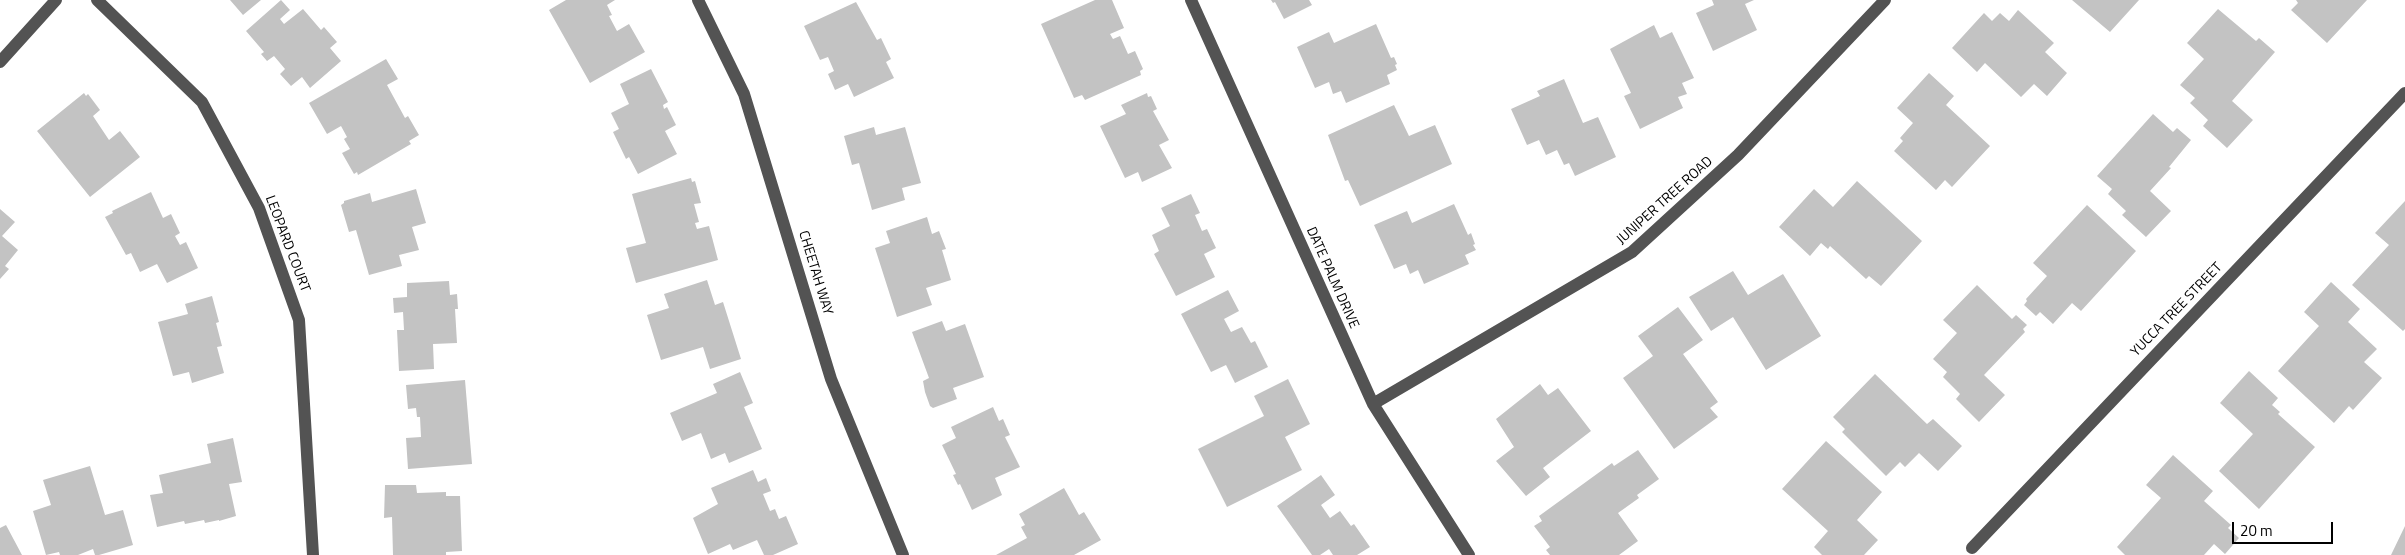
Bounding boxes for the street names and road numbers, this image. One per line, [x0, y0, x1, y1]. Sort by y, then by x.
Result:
street label: JUNIPER TREE ROAD [1614, 153, 1716, 249]
street label: LEOPARD COURT [261, 193, 313, 295]
street label: DATE PALM DRIVE [1302, 225, 1362, 331]
street label: CHEETAH WAY [794, 229, 836, 317]
street label: YUCCA TREE STREET [2128, 260, 2226, 360]

